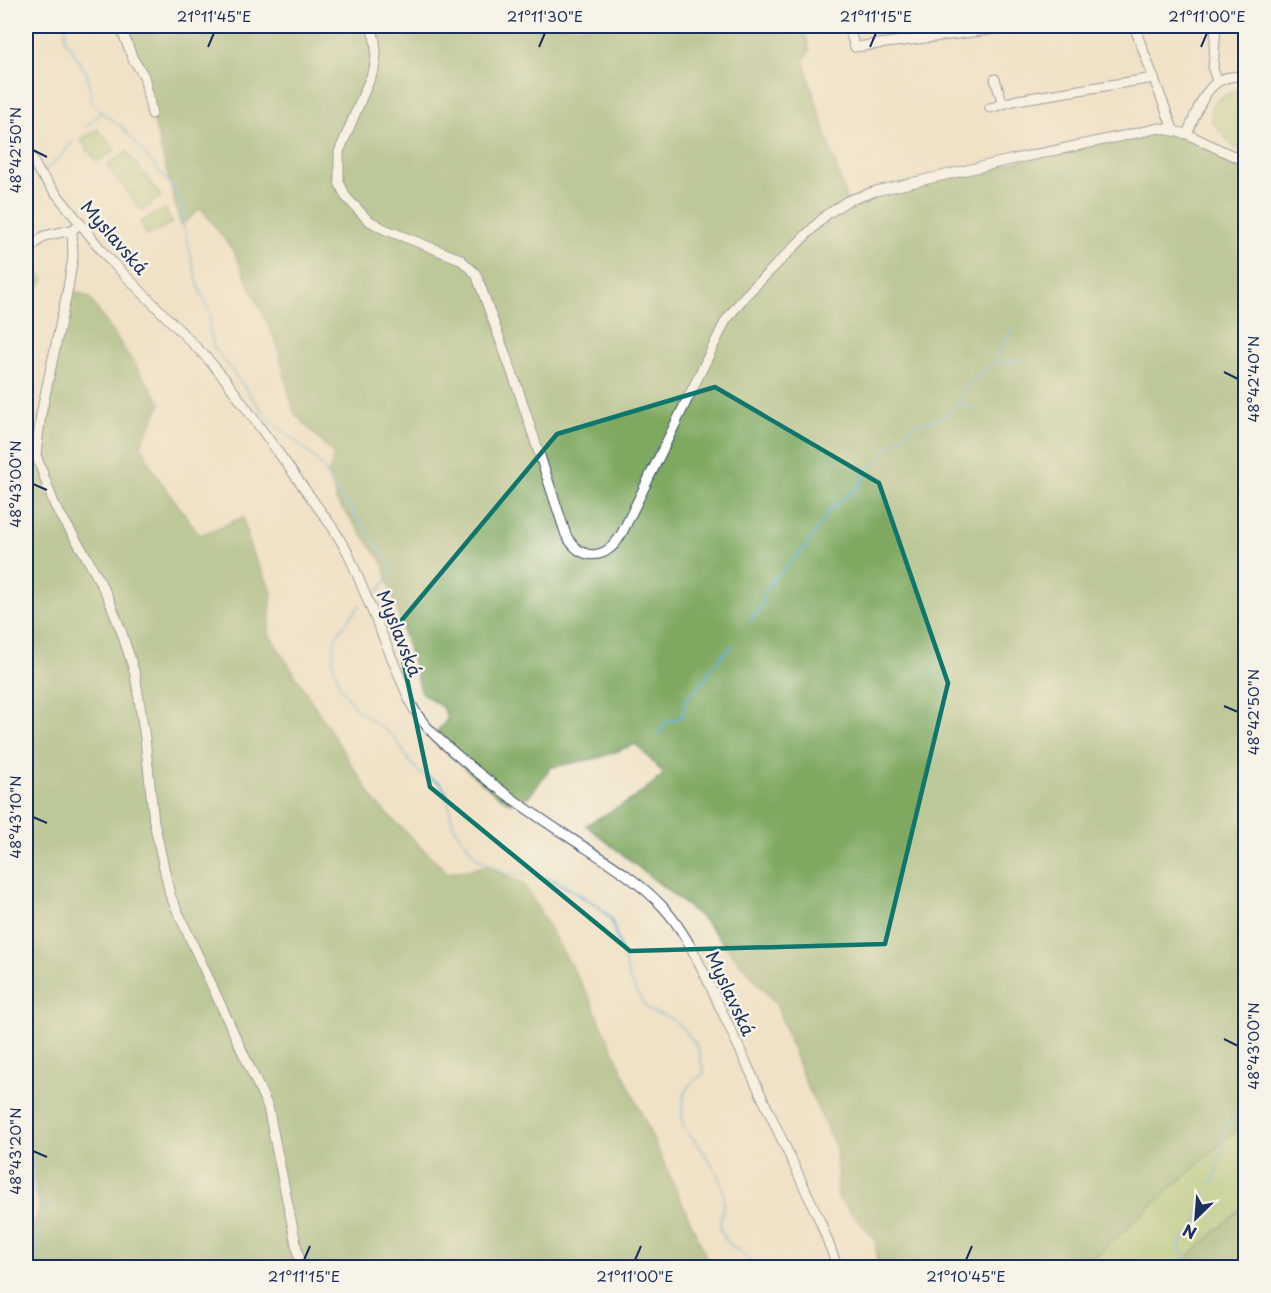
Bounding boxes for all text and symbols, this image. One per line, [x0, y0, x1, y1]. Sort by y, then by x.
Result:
text: 21°11'45"E [177, 4, 251, 27]
text: 21°11'30"E [507, 4, 583, 27]
text: 21°11'15"E [840, 4, 912, 27]
text: 21°11'00"E [1168, 4, 1246, 27]
text: 48°42'50"N [3, 107, 26, 193]
street label: Myslavská [75, 194, 156, 281]
text: 48°42'40"N [1241, 336, 1264, 423]
text: 48°43'00"N [3, 440, 26, 528]
street label: Myslavská [370, 586, 430, 681]
text: 48°42'50"N [1241, 669, 1264, 755]
text: 48°43'10"N [3, 775, 26, 859]
street label: Myslavská [700, 946, 763, 1041]
text: 48°43'00"N [1241, 1002, 1264, 1090]
text: 48°43'20"N [3, 1107, 26, 1195]
north arrow [1166, 1188, 1226, 1248]
text: N [1178, 1219, 1200, 1246]
text: 21°11'15"E [268, 1264, 340, 1287]
text: 21°11'00"E [596, 1264, 674, 1287]
text: 21°10'45"E [926, 1264, 1006, 1287]

